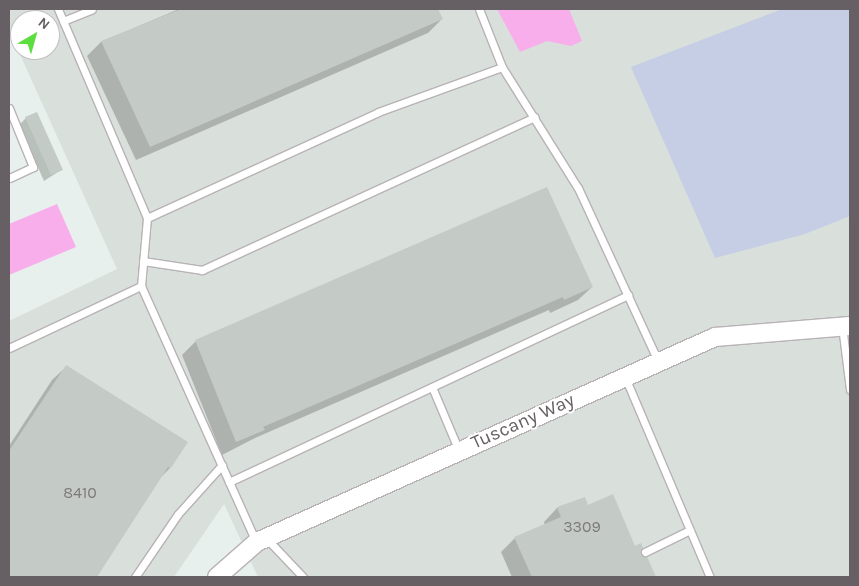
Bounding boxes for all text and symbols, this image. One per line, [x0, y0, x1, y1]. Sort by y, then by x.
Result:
north arrow [10, 10, 60, 60]
text: N [35, 14, 53, 33]
street label: Tuscany Way [468, 389, 578, 455]
house number: 8410 [63, 483, 97, 503]
house number: 3309 [563, 517, 601, 537]

